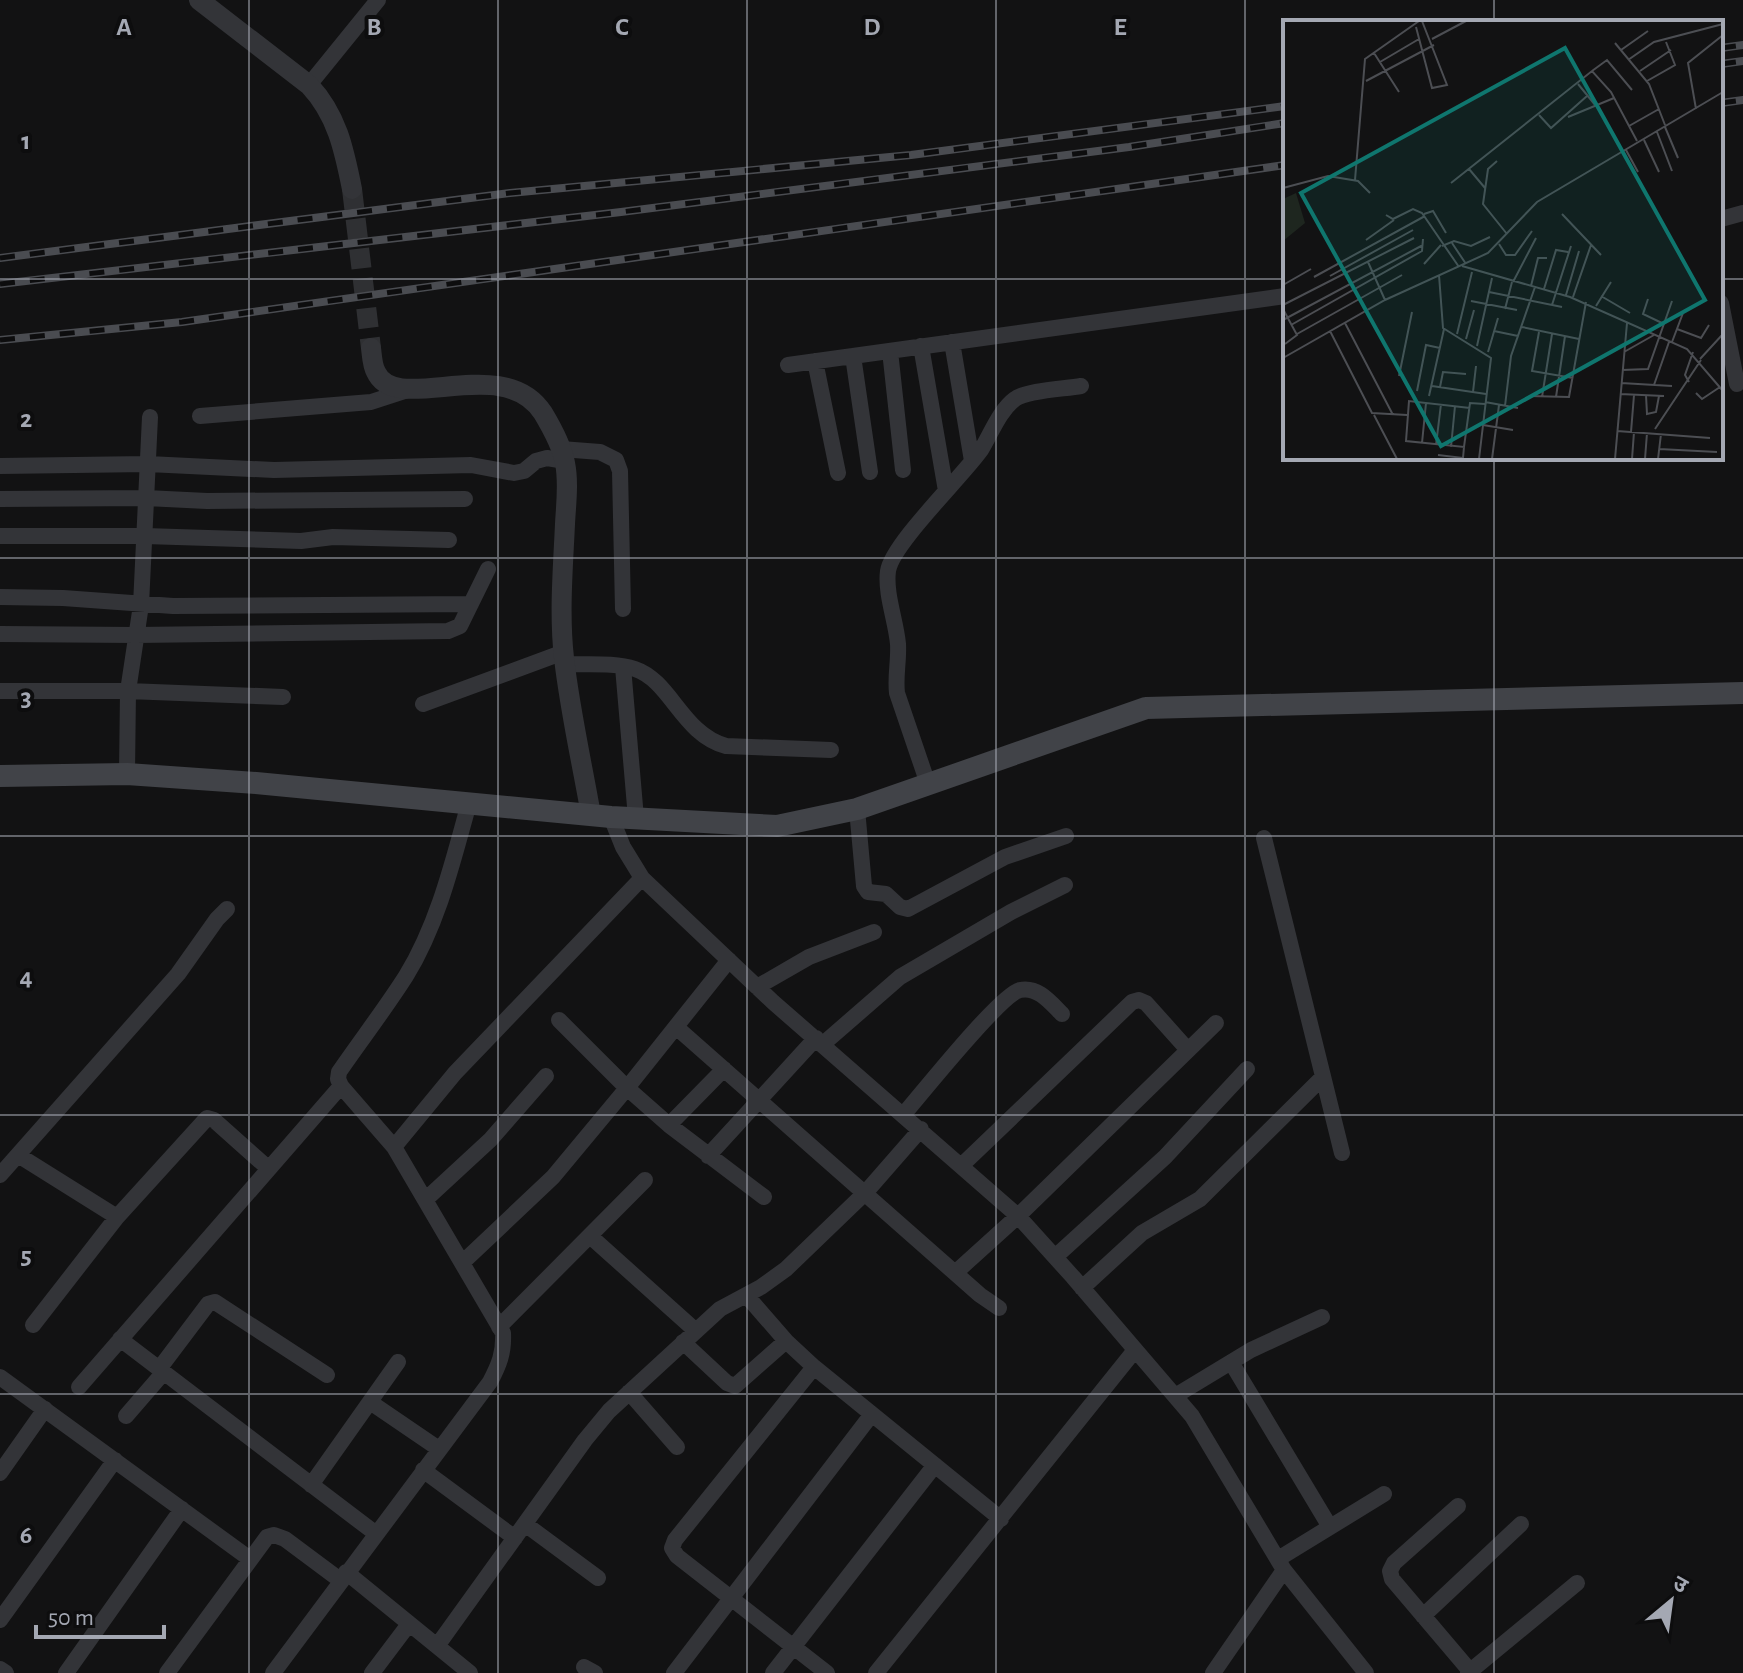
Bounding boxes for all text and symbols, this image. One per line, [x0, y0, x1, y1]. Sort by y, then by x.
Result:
text: A [116, 14, 132, 40]
text: B [366, 14, 382, 40]
text: C [615, 14, 629, 40]
text: D [863, 14, 881, 40]
text: E [1113, 14, 1127, 40]
inset map [1283, 20, 1723, 460]
text: 1 [21, 128, 31, 154]
text: 2 [20, 406, 32, 432]
text: 3 [20, 685, 32, 711]
text: 4 [19, 964, 33, 990]
text: 5 [20, 1243, 32, 1269]
text: 6 [20, 1522, 32, 1548]
north arrow [1631, 1561, 1711, 1641]
text: उ [1669, 1572, 1692, 1598]
scale bar [36, 1589, 164, 1639]
text: 50 m [48, 1606, 94, 1630]

